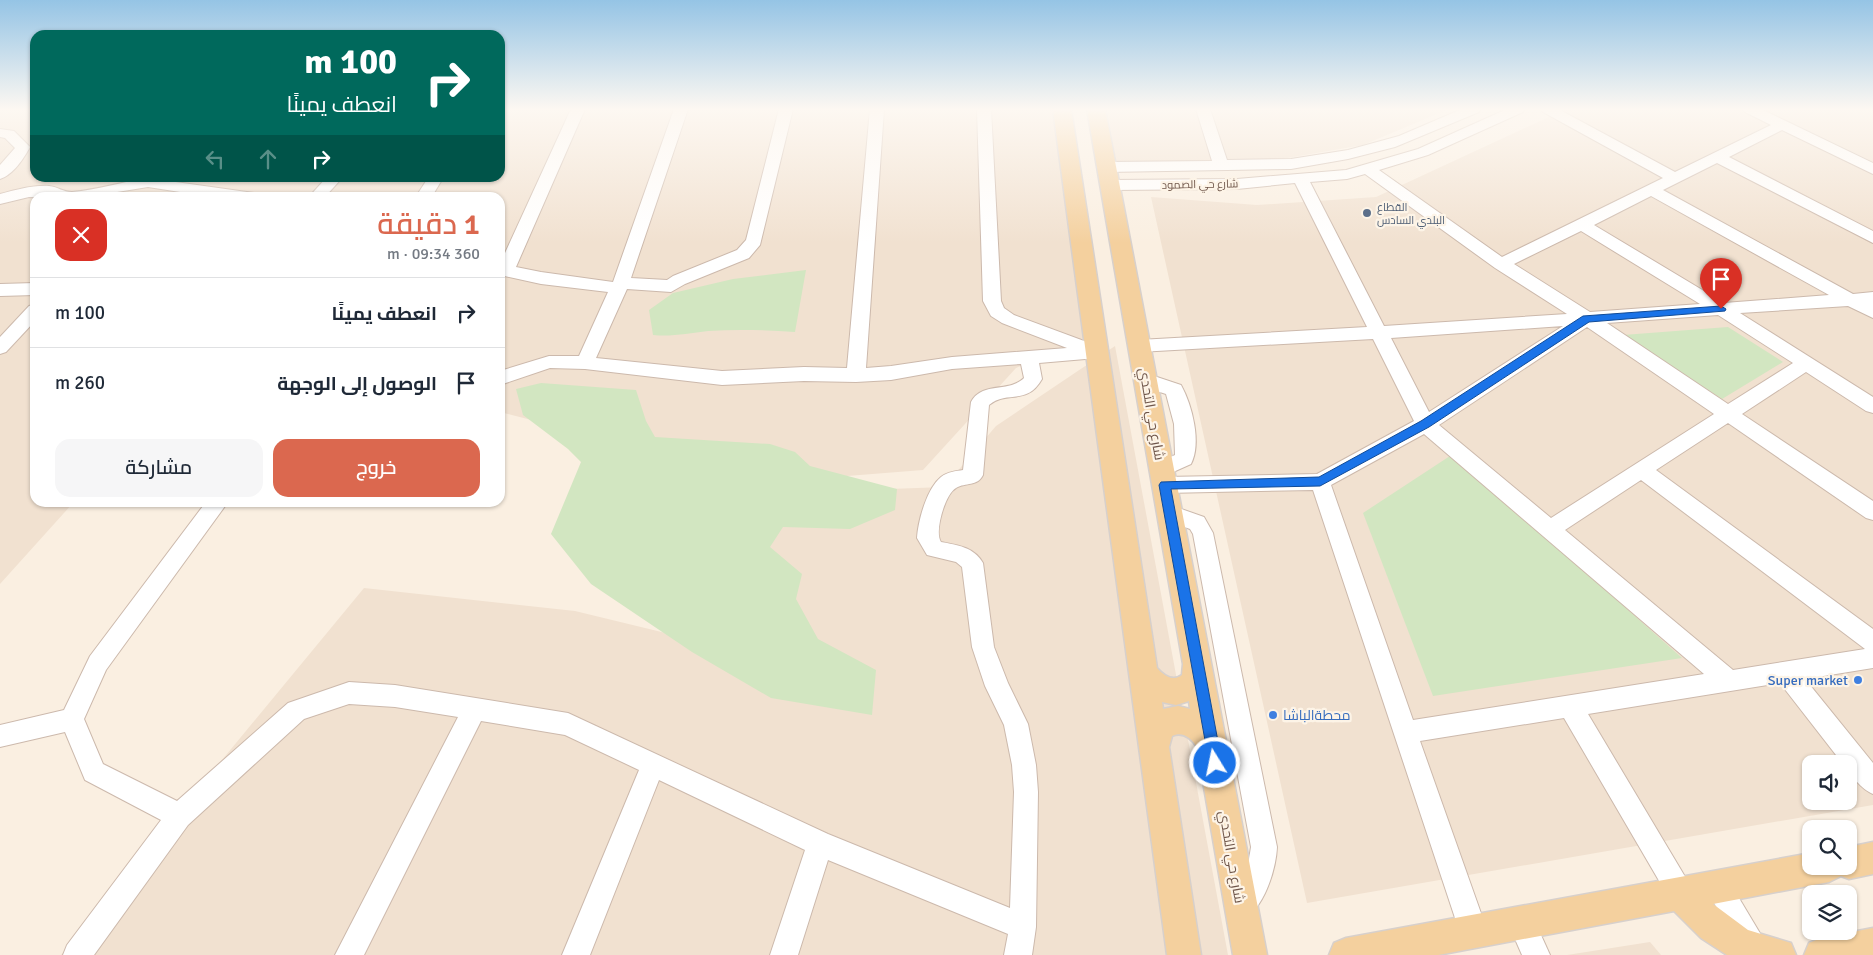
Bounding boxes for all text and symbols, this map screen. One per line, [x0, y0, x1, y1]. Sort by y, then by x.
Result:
text: 100 m [304, 40, 397, 83]
icon: right [415, 50, 480, 115]
text: انعطف يمينًا [287, 91, 397, 118]
icon: left [201, 145, 229, 173]
icon: ahead [254, 145, 282, 173]
icon: right [307, 145, 335, 173]
street label: شارع حي الصمود [1162, 177, 1238, 194]
place label: القطاع البلدي السادس [1377, 201, 1445, 229]
text: 1 دقيقة [377, 206, 480, 243]
marker: القطاع البلدي السادس [1361, 207, 1373, 219]
button: close [55, 209, 107, 261]
text: 360 m · 09:34 [387, 244, 480, 264]
pin [1700, 258, 1742, 309]
icon: arrive [1707, 265, 1735, 293]
icon: right [452, 299, 480, 327]
text: 100 m [55, 301, 105, 325]
text: انعطف يمينًا [332, 302, 437, 326]
street label: شارع حي التحدي [1132, 367, 1168, 462]
icon: arrive [452, 369, 480, 397]
text: 260 m [55, 371, 105, 395]
text: الوصول إلى الوجهة [277, 372, 437, 396]
button: مشاركة [55, 439, 263, 497]
button: خروج [273, 439, 480, 497]
place label: Super market [1768, 672, 1848, 689]
marker: Super market [1852, 674, 1864, 686]
place label: محطةالباشا [1283, 707, 1351, 724]
marker: محطةالباشا [1267, 709, 1279, 721]
position arrow [1188, 736, 1240, 788]
map controls [1802, 755, 1857, 940]
button: sound [1802, 755, 1857, 810]
street label: شارع حي التحدي [1212, 810, 1248, 905]
button: search [1802, 820, 1857, 875]
button: layers [1802, 885, 1857, 940]

